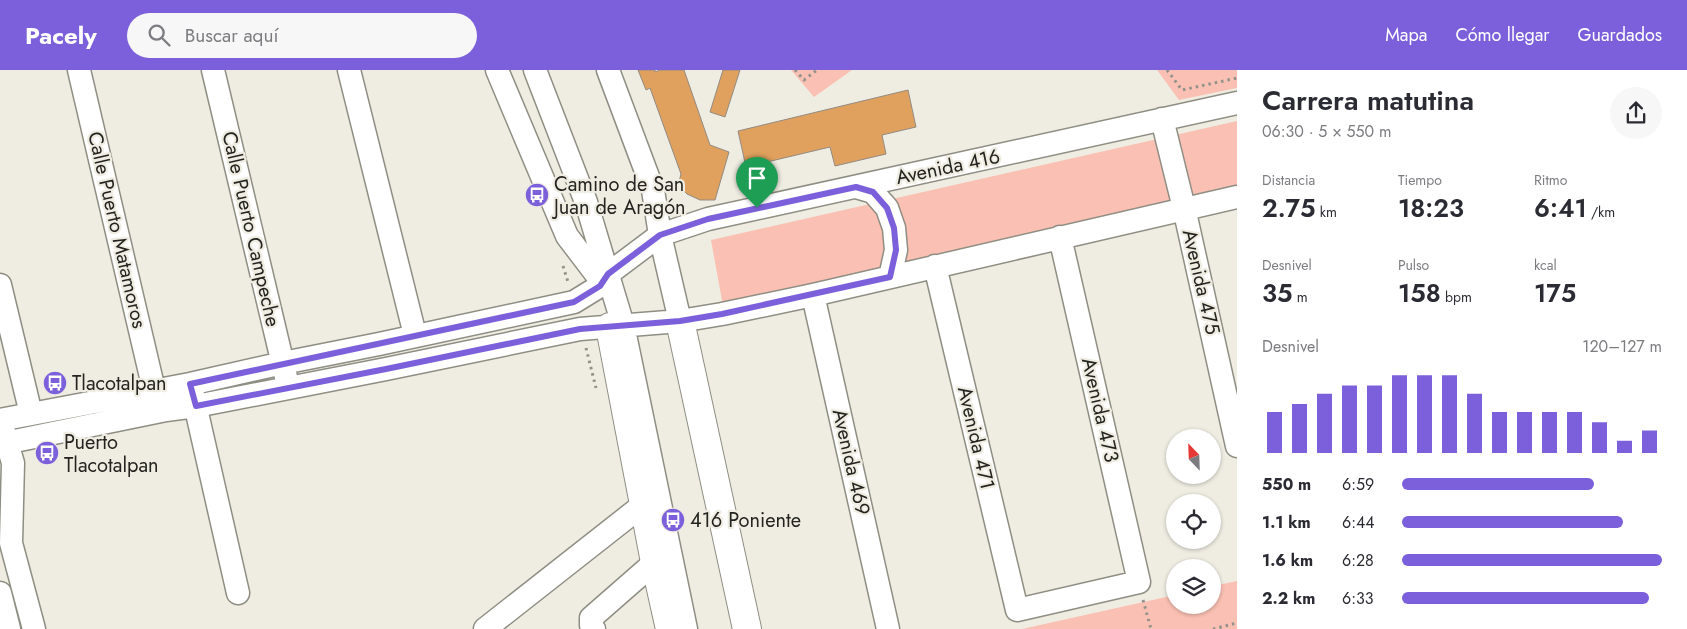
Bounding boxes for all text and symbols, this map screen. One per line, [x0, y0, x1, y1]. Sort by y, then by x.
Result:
search box [127, 13, 477, 58]
text: Pacely [25, 18, 97, 53]
icon: search [145, 21, 173, 49]
text: Buscar aquí [185, 22, 278, 49]
text: Mapa [1385, 22, 1427, 48]
text: Cómo llegar [1455, 22, 1550, 48]
text: Guardados [1578, 22, 1662, 48]
text: Carrera matutina [1262, 80, 1474, 121]
button: share [1610, 87, 1662, 139]
text: 06:30 · 5 × 550 m [1262, 120, 1391, 143]
street label: Calle Puerto Campeche [214, 128, 288, 330]
street label: Calle Puerto Matamoros [80, 129, 154, 331]
street label: Avenida 416 [893, 142, 1003, 192]
pin [736, 157, 778, 208]
icon: arrive [743, 164, 771, 192]
place label: Camino de San Juan de Aragón [551, 170, 686, 222]
text: Distancia [1262, 170, 1315, 190]
text: Tiempo [1398, 170, 1442, 190]
text: Ritmo [1534, 170, 1567, 190]
bus stop icon: Camino de San Juan de Aragón [524, 182, 550, 208]
text: 2.75 [1262, 190, 1316, 226]
text: 18:23 [1398, 190, 1464, 226]
text: 6:41 [1534, 190, 1587, 226]
text: km [1316, 202, 1337, 222]
text: /km [1587, 202, 1615, 222]
street label: Avenida 475 [1175, 227, 1227, 337]
text: Desnivel [1262, 255, 1312, 275]
text: Pulso [1398, 255, 1429, 275]
text: kcal [1534, 255, 1557, 275]
text: 35 [1262, 275, 1292, 311]
text: 158 [1398, 275, 1441, 311]
text: 175 [1534, 275, 1576, 311]
text: m [1292, 287, 1308, 307]
text: bpm [1441, 287, 1472, 307]
text: Desnivel [1262, 335, 1319, 358]
text: 120–127 m [1582, 335, 1662, 358]
street label: Avenida 473 [1074, 355, 1126, 465]
place label: Tlacotalpan [72, 369, 167, 398]
bus stop icon: Tlacotalpan [42, 370, 68, 396]
street label: Avenida 471 [950, 384, 1002, 492]
street label: Avenida 469 [825, 406, 877, 518]
place label: Puerto Tlacotalpan [64, 428, 159, 480]
north arrow [1166, 429, 1221, 484]
map controls [1166, 429, 1221, 614]
bus stop icon: Puerto Tlacotalpan [34, 440, 60, 466]
text: 550 m [1262, 473, 1311, 496]
text: 6:59 [1342, 473, 1374, 496]
button: locate [1166, 494, 1221, 549]
place label: 416 Poniente [690, 506, 801, 535]
bus stop icon: 416 Poniente [660, 507, 686, 533]
text: 1.1 km [1262, 511, 1311, 534]
text: 6:44 [1342, 511, 1375, 534]
text: 1.6 km [1262, 549, 1313, 572]
text: 6:28 [1342, 549, 1374, 572]
button: layers [1166, 559, 1221, 614]
text: 2.2 km [1262, 587, 1315, 610]
text: 6:33 [1342, 587, 1374, 610]

